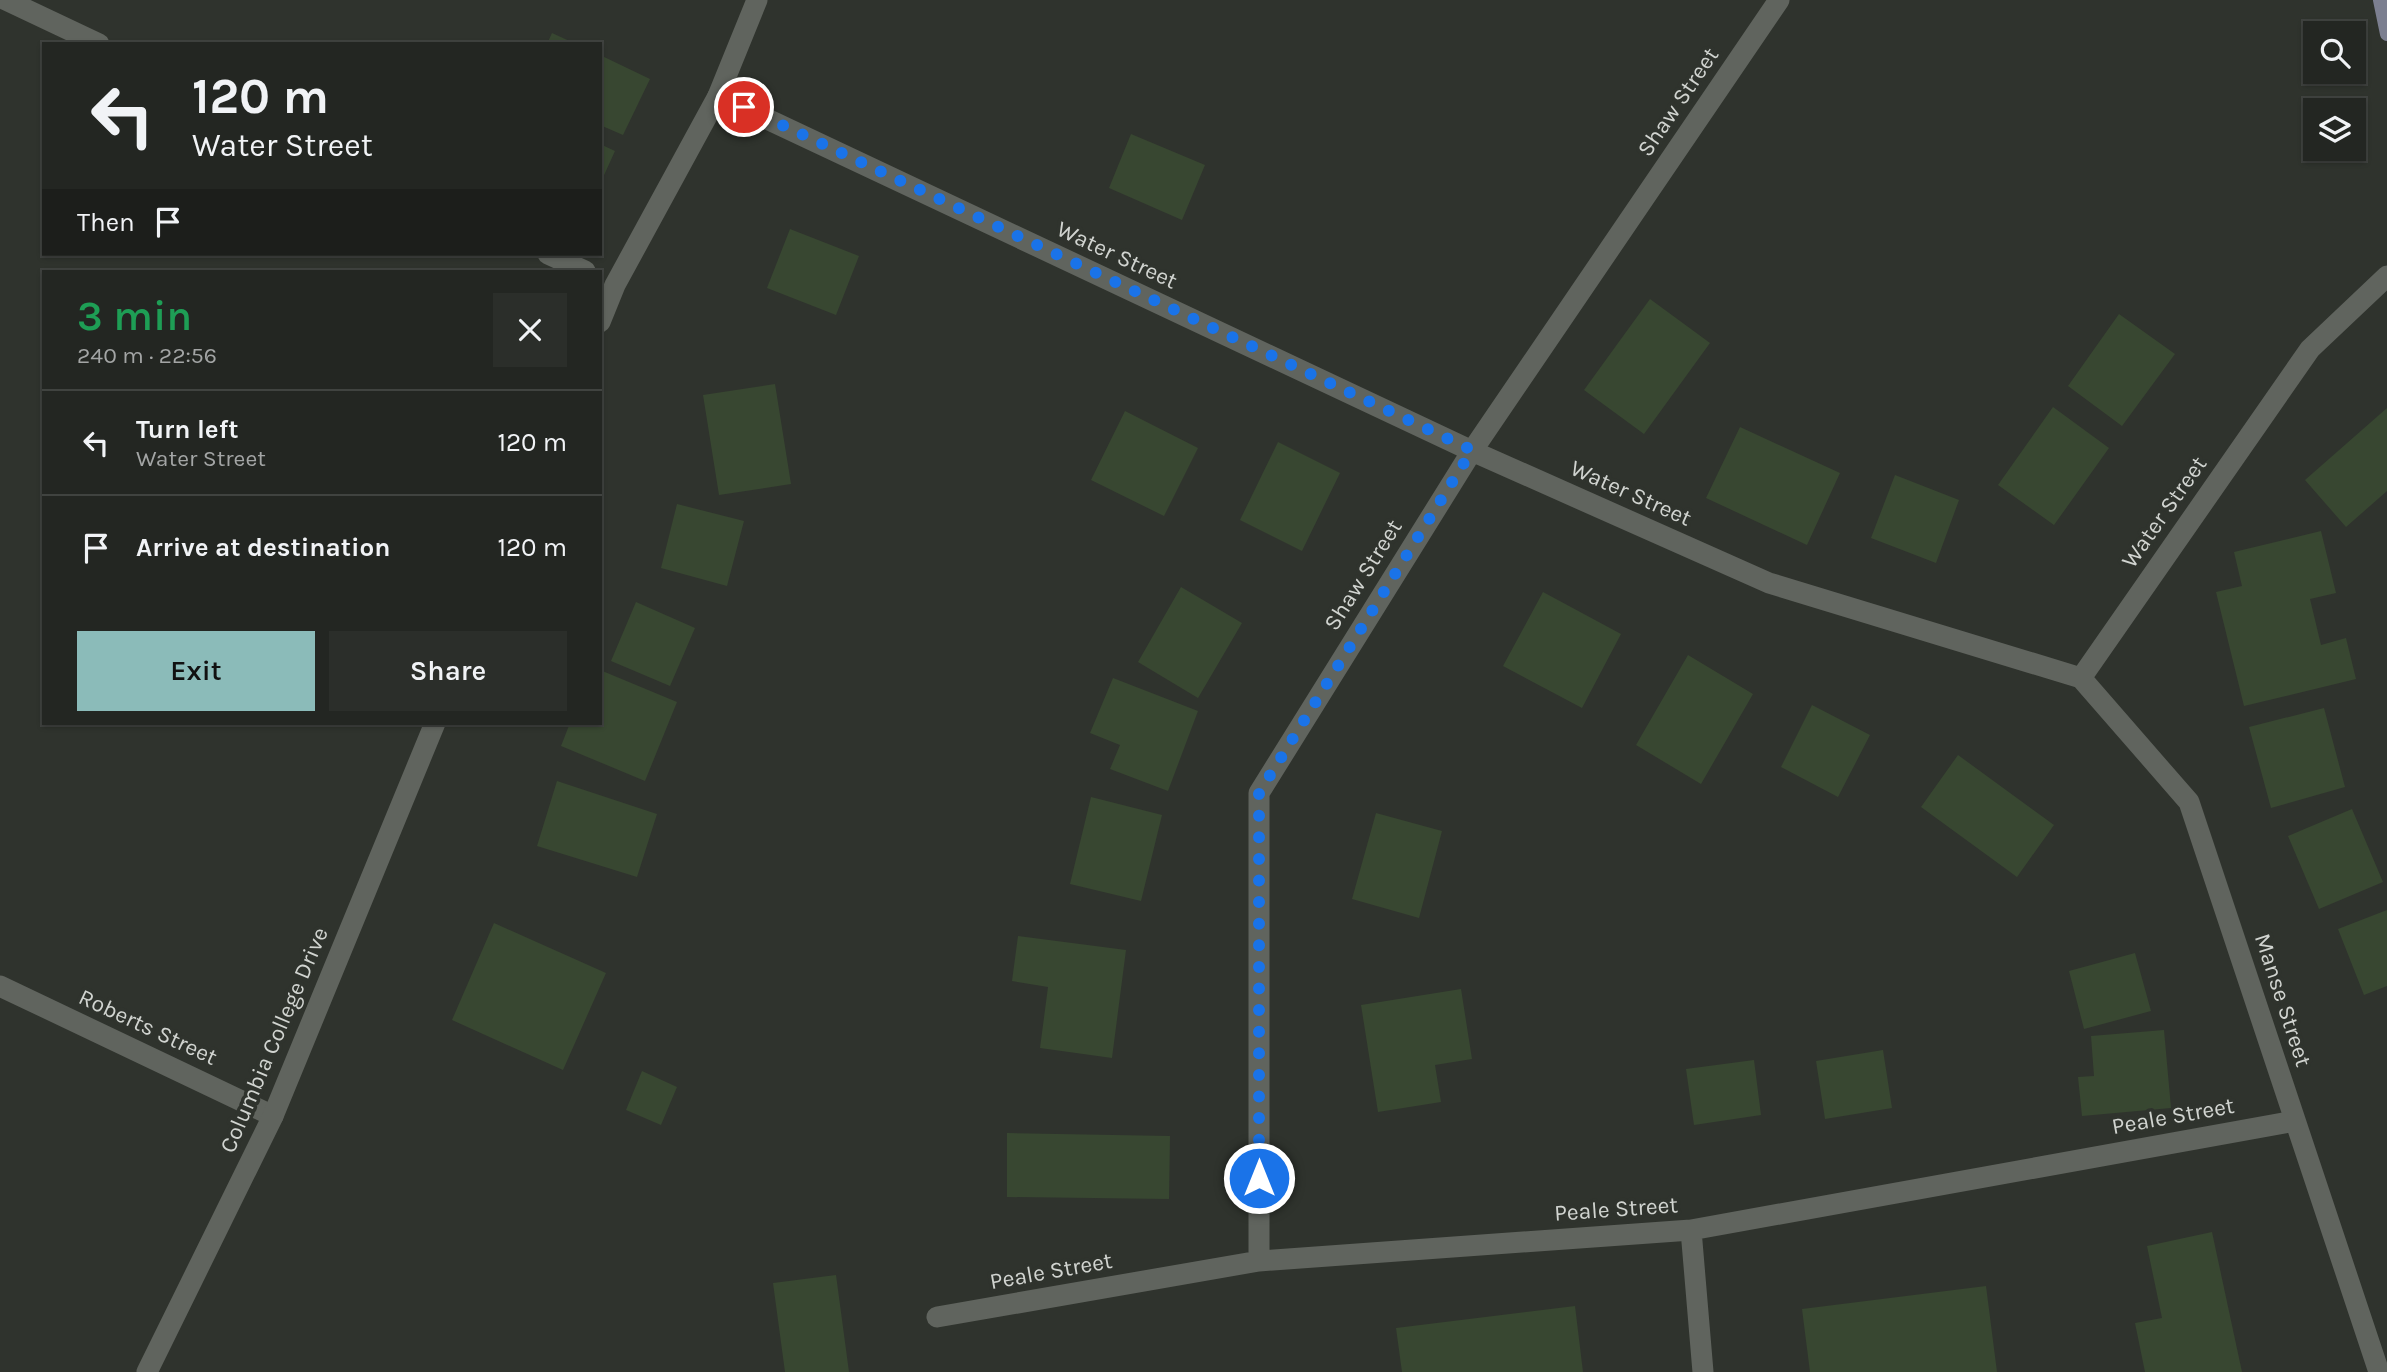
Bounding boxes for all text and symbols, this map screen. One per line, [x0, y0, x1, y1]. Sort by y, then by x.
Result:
map controls [2303, 21, 2366, 161]
button: search [2303, 21, 2366, 84]
street label: Shaw Street [1632, 42, 1725, 162]
text: 120 m [192, 68, 329, 125]
icon: left [77, 70, 168, 161]
pin [714, 77, 774, 137]
icon: arrive [725, 88, 763, 126]
button: layers [2303, 98, 2366, 161]
text: Water Street [192, 127, 373, 164]
icon: arrive [149, 203, 187, 241]
text: Then [77, 207, 135, 238]
street label: Water Street [1052, 215, 1182, 295]
text: 3 min [77, 291, 192, 341]
button: close [493, 293, 567, 367]
text: 240 m · 22:56 [77, 342, 217, 369]
text: Turn left [136, 414, 238, 445]
icon: left [77, 424, 115, 462]
text: 120 m [497, 427, 567, 458]
text: Water Street [136, 445, 266, 472]
street label: Water Street [2116, 451, 2213, 573]
street label: Water Street [1566, 454, 1696, 532]
street label: Shaw Street [1318, 514, 1408, 635]
icon: arrive [77, 529, 115, 567]
text: Arrive at destination [136, 532, 390, 563]
text: 120 m [497, 532, 567, 563]
button: Exit [77, 631, 315, 711]
button: Share [329, 631, 567, 711]
street label: Columbia College Drive [214, 923, 334, 1157]
street label: Manse Street [2249, 930, 2317, 1070]
street label: Roberts Street [74, 983, 222, 1071]
street label: Peale Street [2110, 1092, 2237, 1140]
position arrow [1222, 1141, 1296, 1215]
street label: Peale Street [1553, 1191, 1679, 1227]
street label: Peale Street [988, 1247, 1115, 1295]

